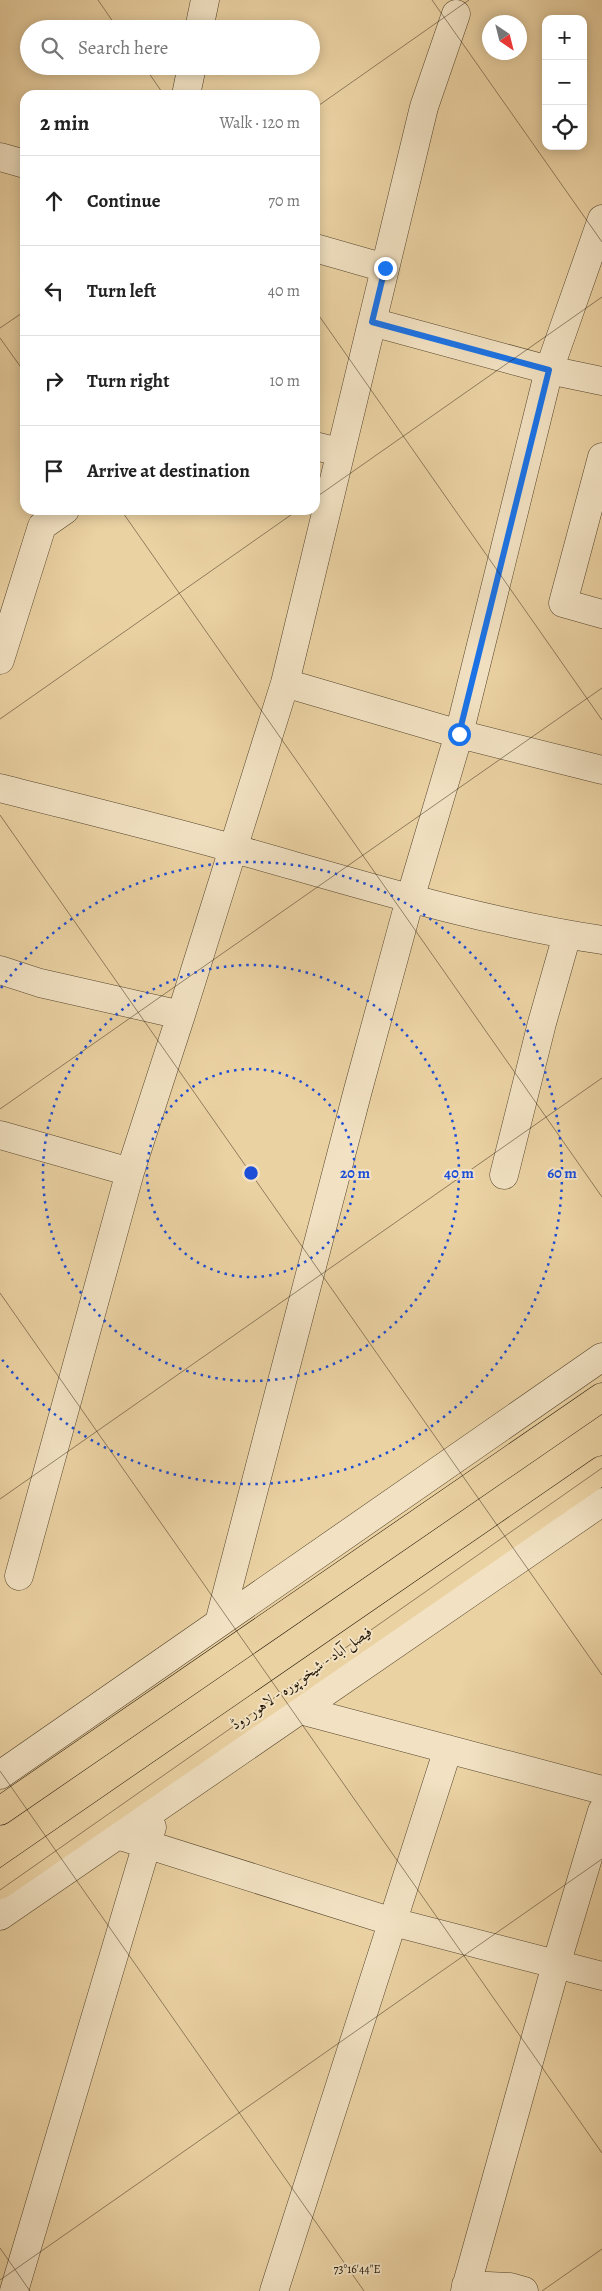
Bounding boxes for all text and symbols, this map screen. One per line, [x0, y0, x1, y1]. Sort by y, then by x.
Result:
north arrow [482, 15, 527, 60]
map controls [542, 15, 587, 150]
button: + [542, 15, 587, 60]
search box [20, 20, 320, 75]
icon: search [38, 34, 66, 62]
text: Search here [78, 35, 168, 61]
button: − [542, 60, 587, 105]
button: locate [542, 105, 587, 150]
text: 2 min [40, 109, 89, 137]
text: Walk · 120 m [219, 112, 300, 134]
icon: ahead [40, 187, 68, 215]
text: Continue [87, 188, 161, 214]
text: 70 m [268, 190, 300, 212]
route end [374, 257, 397, 280]
icon: left [40, 277, 68, 305]
text: Turn left [87, 278, 156, 304]
text: 40 m [268, 280, 300, 302]
icon: right [40, 367, 68, 395]
text: Turn right [87, 368, 169, 394]
text: 10 m [270, 370, 300, 392]
icon: arrive [40, 457, 68, 485]
text: Arrive at destination [87, 458, 250, 484]
route start [448, 723, 471, 746]
text: 20 m [340, 1163, 370, 1183]
text: 40 m [444, 1163, 474, 1183]
text: 60 m [547, 1163, 577, 1183]
centre of rings [242, 1164, 260, 1182]
street label: فیصل آباد - شیخو پورہ - لاہور روڈ [226, 1622, 376, 1735]
text: 73°16'44"E [334, 2261, 380, 2277]

